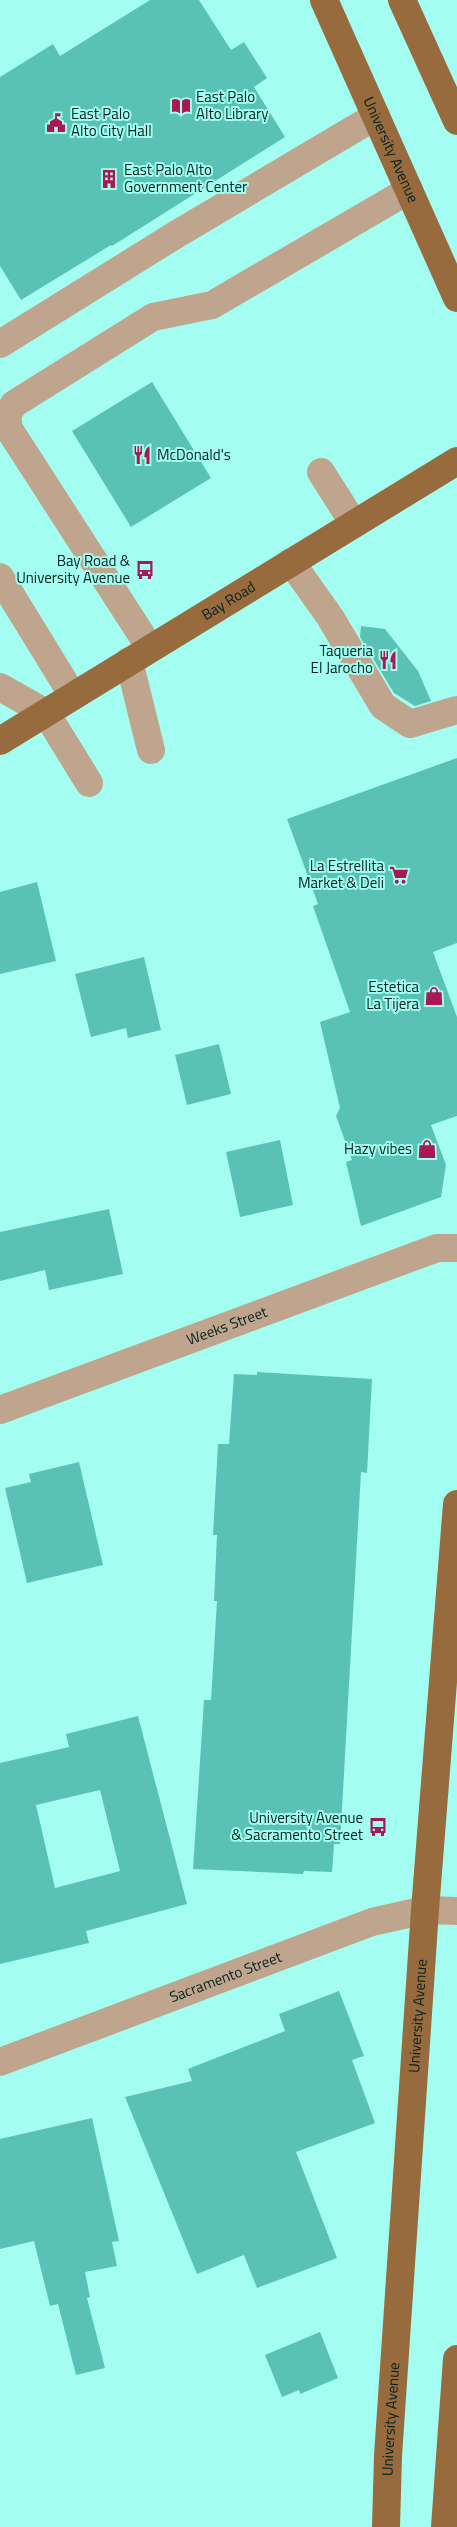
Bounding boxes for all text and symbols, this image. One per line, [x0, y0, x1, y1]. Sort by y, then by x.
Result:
place label: East Palo Alto Library [196, 85, 268, 125]
street label: University Avenue [358, 93, 425, 206]
library icon: East Palo Alto Library [170, 95, 192, 117]
place label: East Palo Alto City Hall [71, 102, 152, 142]
public building icon: East Palo Alto City Hall [45, 112, 67, 134]
place label: East Palo Alto Government Center [124, 158, 247, 198]
building icon: East Palo Alto Government Center [98, 168, 120, 190]
place label: McDonald's [157, 443, 231, 466]
restaurant icon: McDonald's [131, 444, 153, 466]
place label: Bay Road & University Avenue [16, 549, 131, 589]
bus stop icon: Bay Road & University Avenue [134, 559, 156, 581]
street label: Bay Road [197, 575, 260, 626]
place label: Taqueria El Jarocho [311, 639, 373, 679]
restaurant icon: Taqueria El Jarocho [377, 649, 399, 671]
place label: La Estrellita Market & Deli [298, 854, 384, 894]
supermarket icon: La Estrellita Market & Deli [388, 864, 410, 886]
place label: Estetica La Tijera [366, 975, 419, 1015]
shop icon: Estetica La Tijera [423, 985, 445, 1007]
place label: Hazy vibes [344, 1137, 412, 1160]
shop icon: Hazy vibes [416, 1138, 438, 1160]
street label: Weeks Street [183, 1300, 271, 1351]
place label: University Avenue & Sacramento Street [231, 1806, 364, 1846]
bus stop icon: University Avenue & Sacramento Street [367, 1816, 389, 1838]
street label: Sacramento Street [166, 1945, 285, 2008]
street label: University Avenue [402, 1958, 433, 2074]
street label: University Avenue [375, 2361, 405, 2476]

